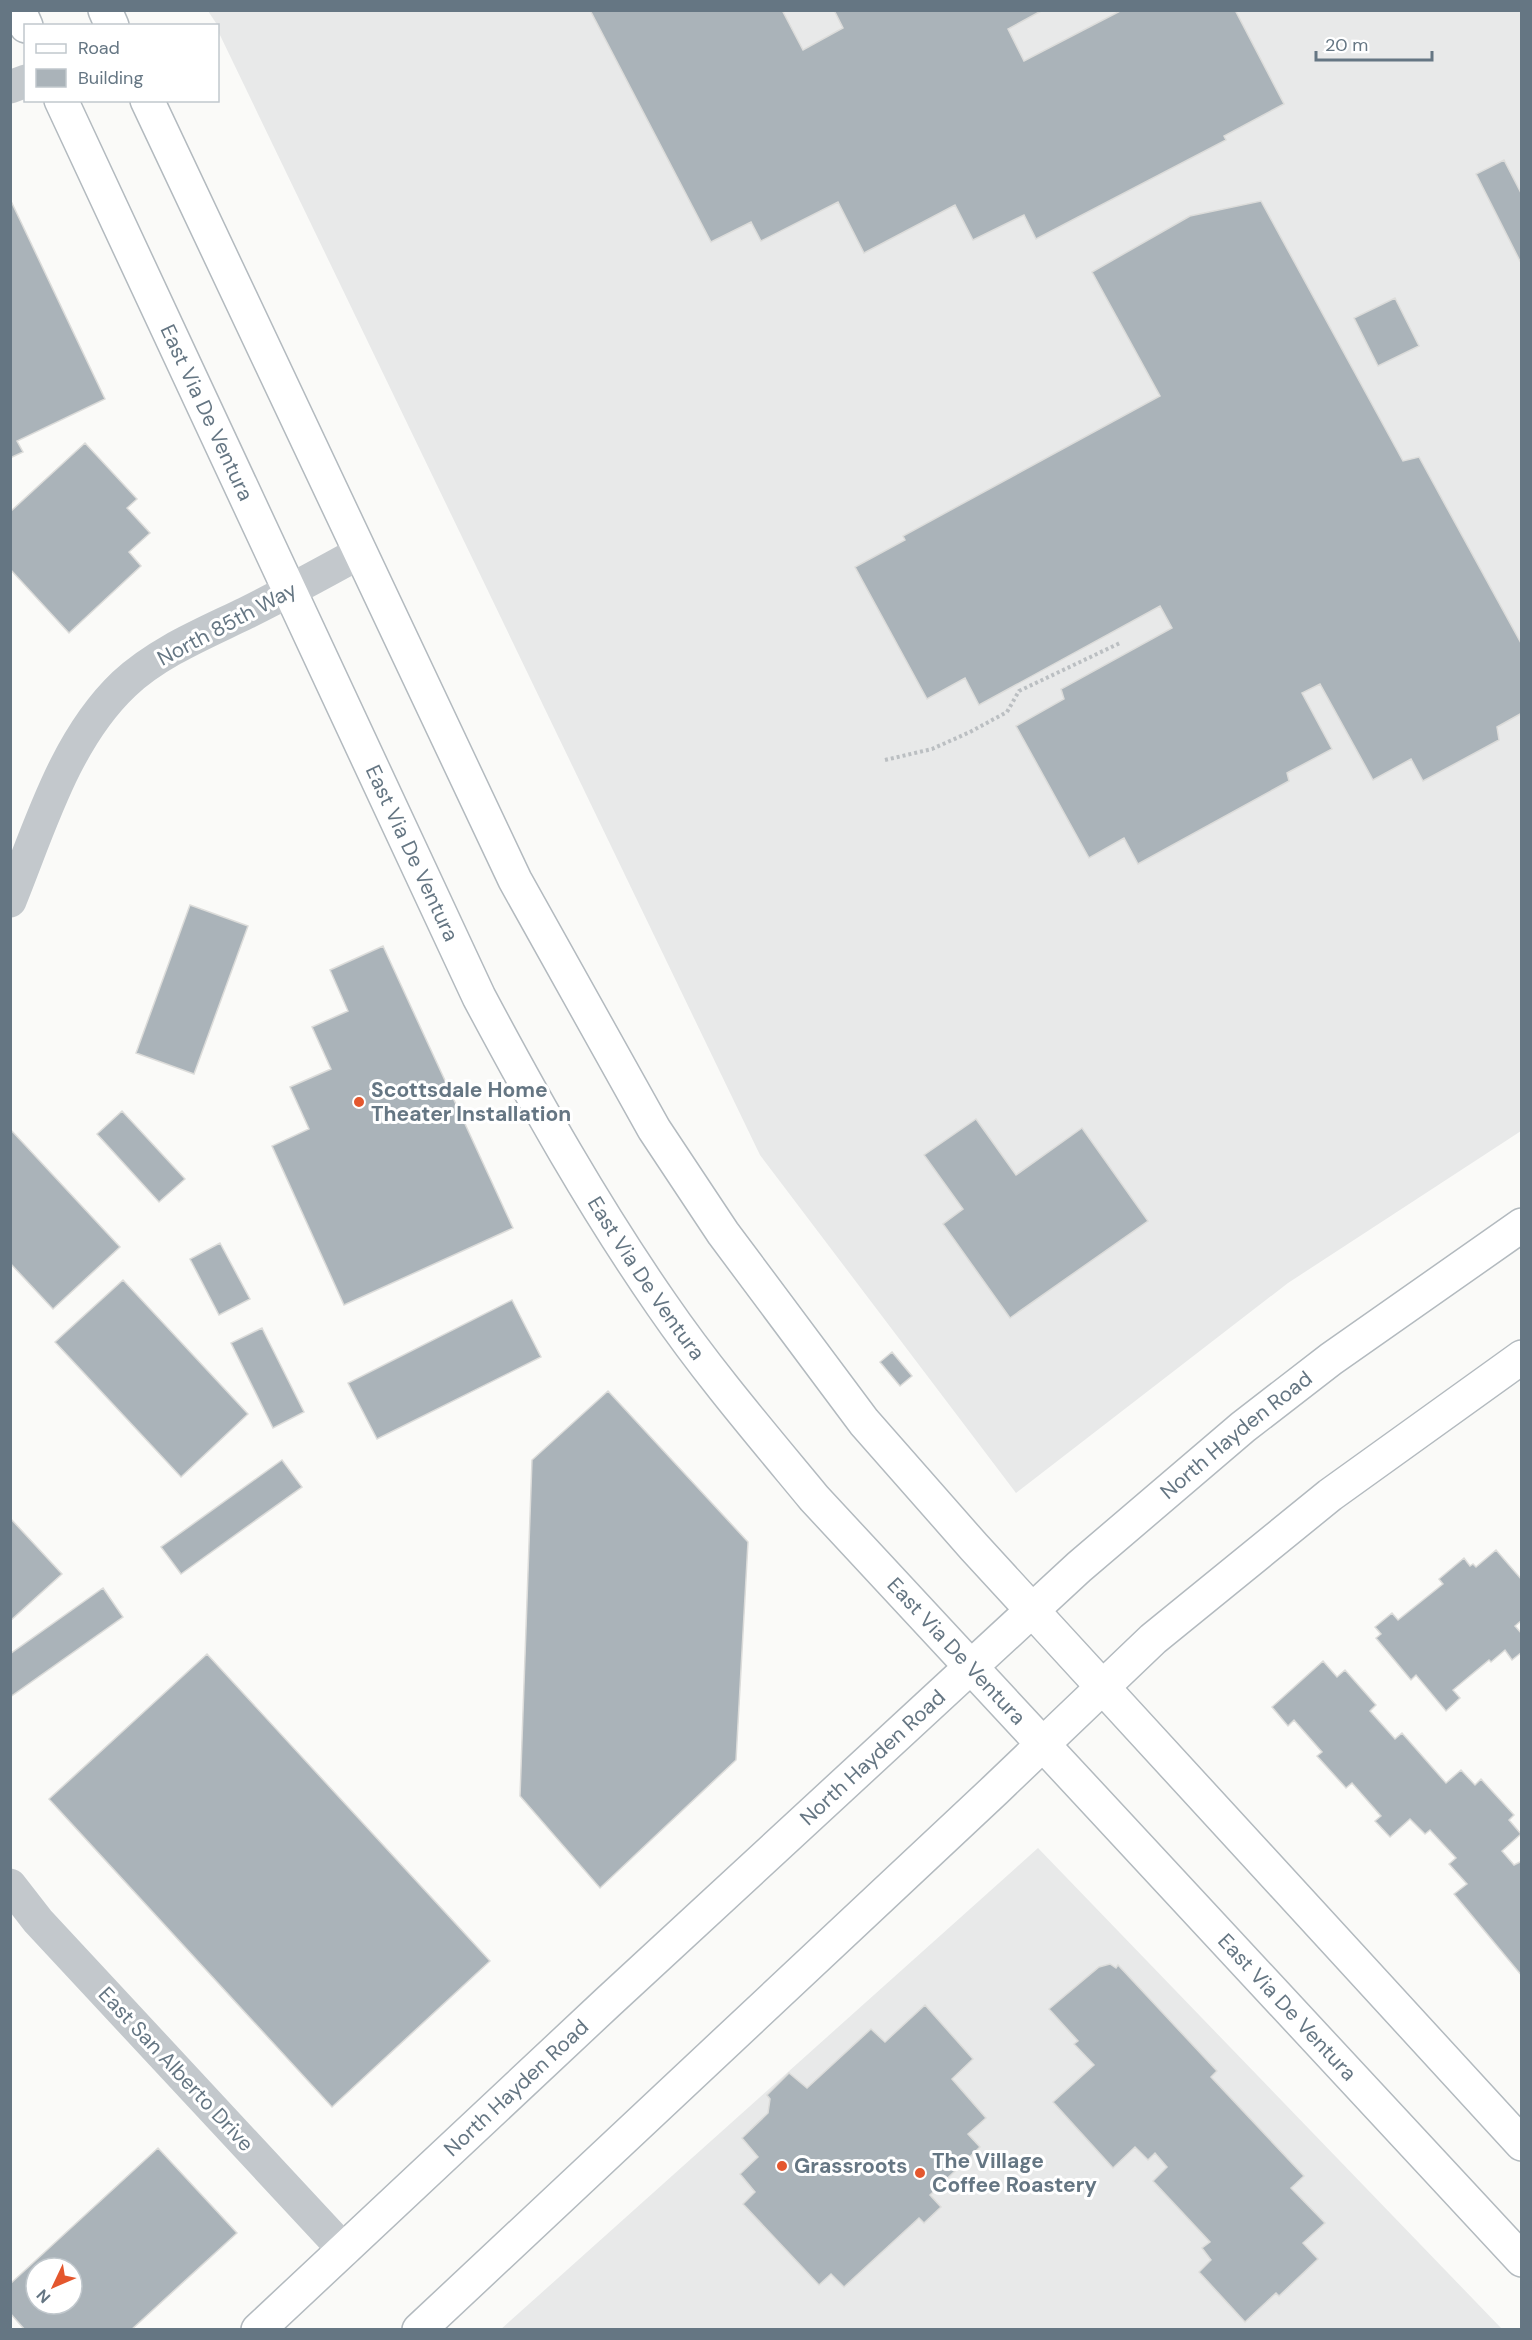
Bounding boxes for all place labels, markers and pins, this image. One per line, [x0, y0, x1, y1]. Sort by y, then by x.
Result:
place label: Scottsdale Home Theater Installation [371, 1076, 571, 1128]
marker: Scottsdale Home Theater Installation [352, 1095, 366, 1109]
place label: The Village Coffee Roastery [932, 2147, 1097, 2199]
place label: Grassroots [794, 2152, 907, 2180]
marker: Grassroots [775, 2159, 789, 2173]
marker: The Village Coffee Roastery [913, 2166, 927, 2180]

